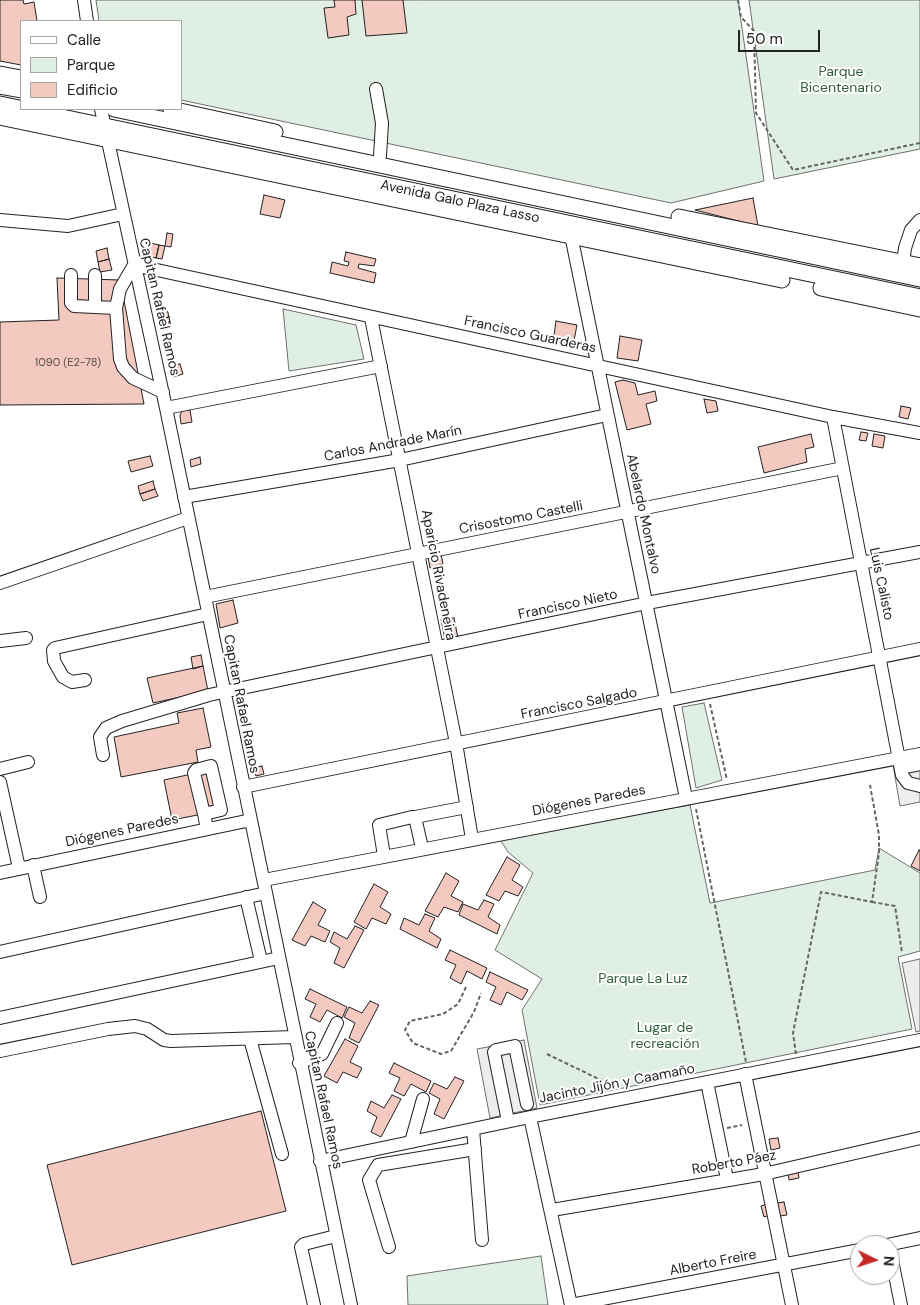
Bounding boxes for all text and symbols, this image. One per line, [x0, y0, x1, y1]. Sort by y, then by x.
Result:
legend [20, 20, 182, 110]
scale bar [740, 20, 822, 52]
text: 50 m [746, 29, 783, 49]
text: Calle [67, 30, 101, 50]
text: Parque [67, 55, 115, 75]
park label: Parque Bicentenario [800, 64, 882, 96]
text: Edificio [67, 80, 118, 100]
street label: Avenida Galo Plaza Lasso [379, 177, 541, 227]
street label: Capitan Rafael Ramos [135, 237, 183, 377]
street label: Francisco Guarderas [462, 313, 598, 357]
house number: 1090 (E2-78) [35, 356, 101, 370]
street label: Carlos Andrade Marín [323, 422, 463, 466]
street label: Abelardo Montalvo [622, 453, 664, 575]
street label: Crisostomo Castelli [458, 498, 584, 538]
street label: Aparicio Rivadeneira [417, 508, 459, 642]
street label: Luis Calisto [865, 546, 897, 622]
street label: Francisco Nieto [517, 586, 619, 624]
street label: Capitan Rafael Ramos [219, 633, 263, 775]
street label: Francisco Salgado [519, 684, 639, 724]
street label: Diógenes Paredes [531, 782, 647, 820]
street label: Diógenes Paredes [64, 811, 180, 851]
park label: Parque La Luz [598, 971, 688, 987]
park label: Lugar de recreación [630, 1020, 700, 1052]
street label: Capitan Rafael Ramos [300, 1029, 346, 1171]
street label: Jacinto Jijón y Caamaño [538, 1061, 696, 1107]
street label: Roberto Páez [691, 1147, 777, 1179]
north arrow [850, 1235, 900, 1285]
street label: Alberto Freire [668, 1246, 758, 1280]
text: N [880, 1255, 898, 1267]

